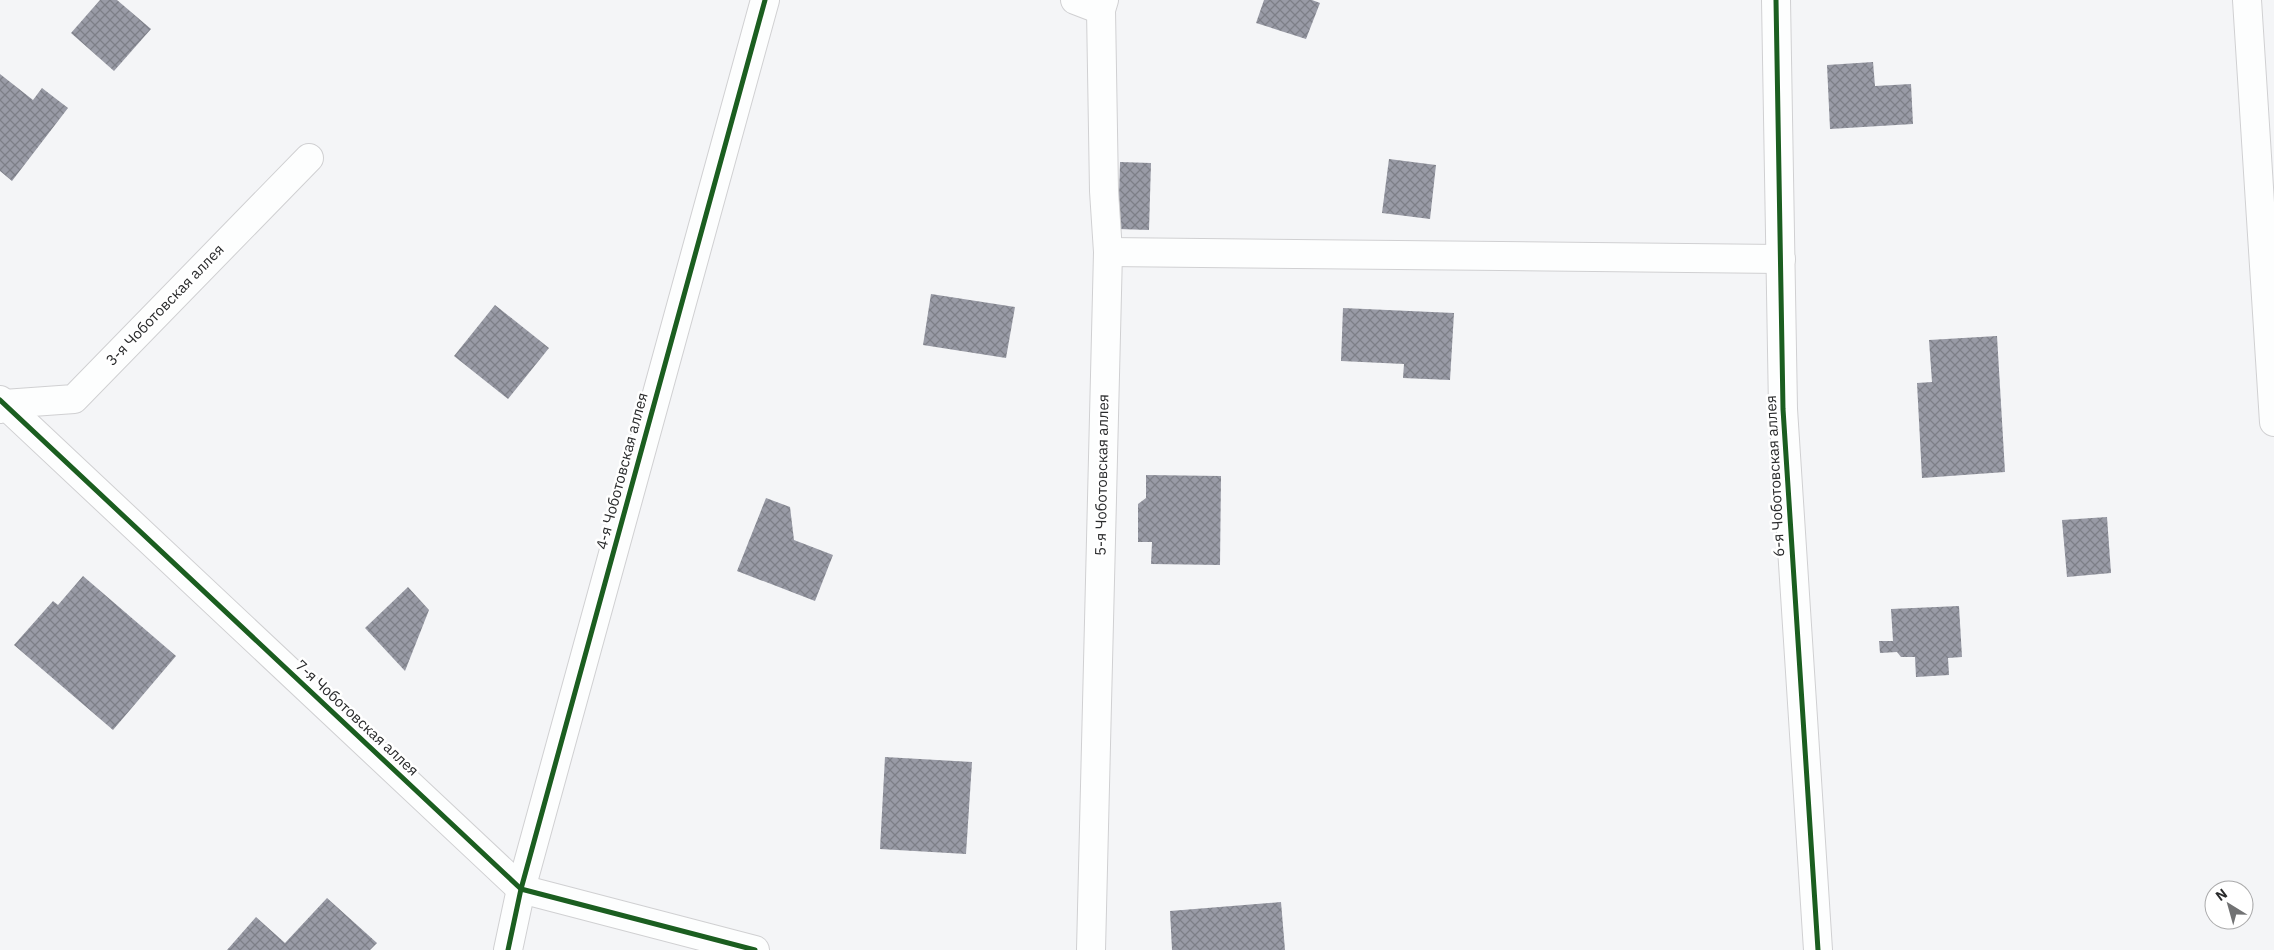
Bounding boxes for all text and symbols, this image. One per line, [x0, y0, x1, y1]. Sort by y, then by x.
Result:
street label: 3-я Чоботовская аллея [102, 240, 228, 369]
street label: 4-я Чоботовская аллея [591, 390, 652, 551]
street label: 5-я Чоботовская аллея [1091, 394, 1112, 556]
street label: 6-я Чоботовская аллея [1761, 395, 1788, 557]
street label: 7-я Чоботовская аллея [292, 656, 423, 780]
north arrow [2204, 880, 2254, 930]
text: N [2212, 884, 2231, 905]

